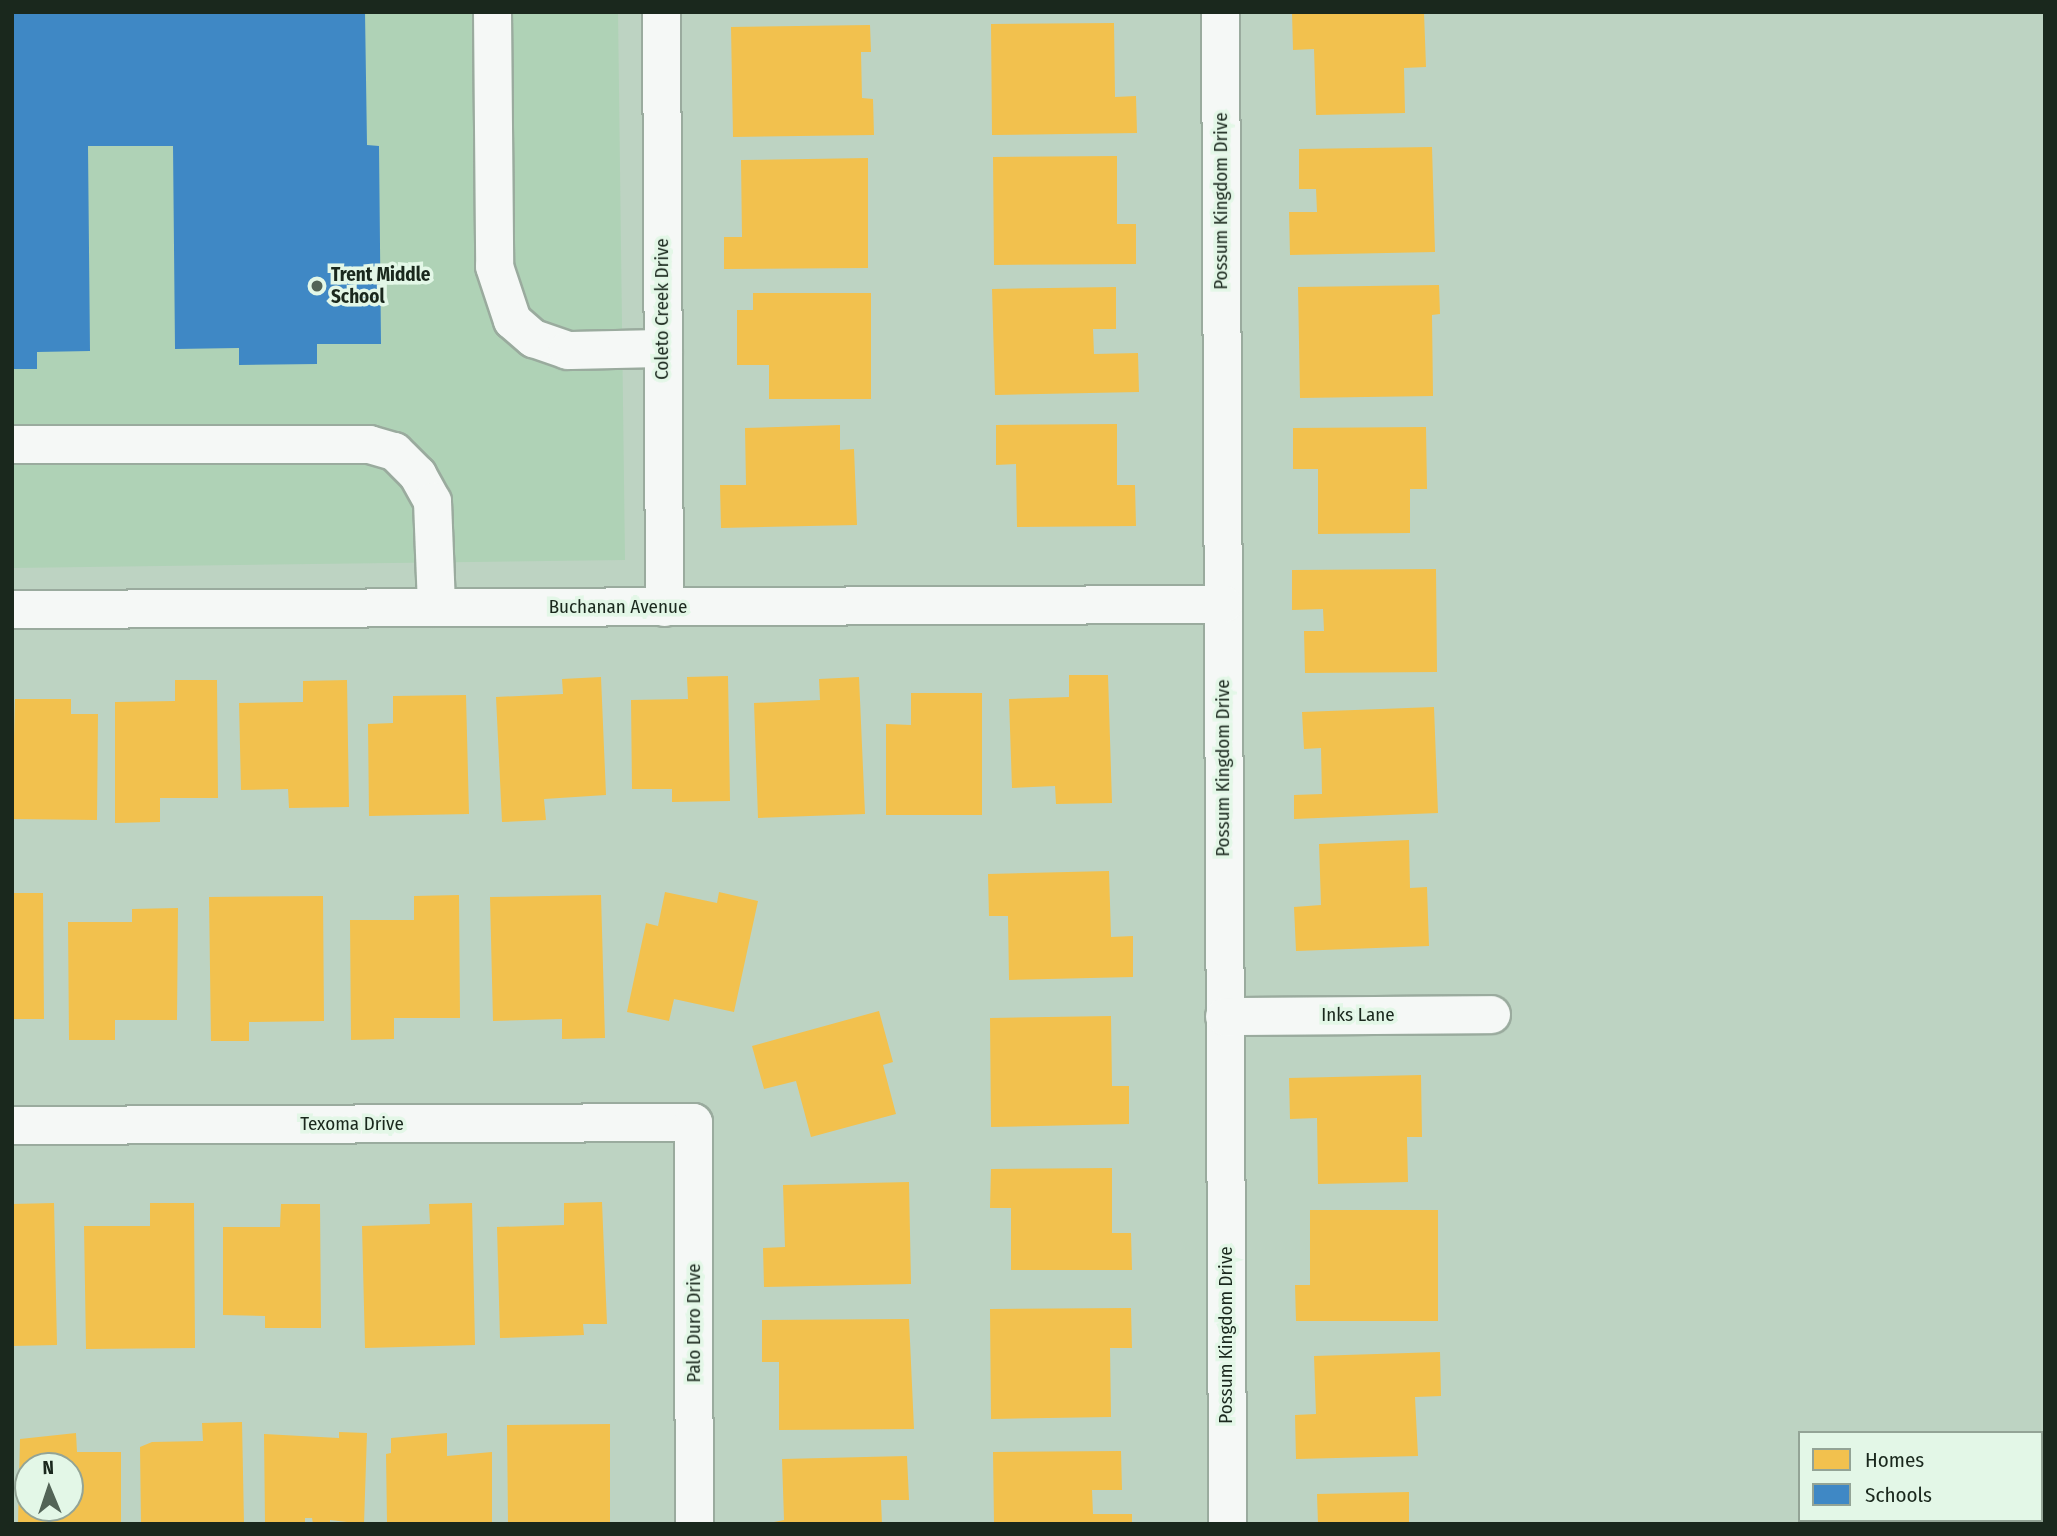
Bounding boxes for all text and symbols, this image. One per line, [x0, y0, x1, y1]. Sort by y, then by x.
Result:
street label: Possum Kingdom Drive [1210, 112, 1232, 290]
street label: Coleto Creek Drive [651, 238, 673, 380]
place label: Trent Middle School [331, 264, 430, 308]
marker: Trent Middle School [309, 278, 325, 294]
street label: Buchanan Avenue [549, 596, 687, 618]
street label: Possum Kingdom Drive [1212, 679, 1234, 857]
street label: Inks Lane [1321, 1004, 1395, 1026]
street label: Texoma Drive [300, 1113, 404, 1135]
street label: Possum Kingdom Drive [1215, 1246, 1237, 1424]
street label: Palo Duro Drive [683, 1263, 705, 1383]
legend [1798, 1431, 2043, 1522]
text: Homes [1865, 1447, 1924, 1473]
north arrow [14, 1452, 84, 1522]
text: N [42, 1456, 54, 1479]
text: Schools [1865, 1482, 1932, 1508]

